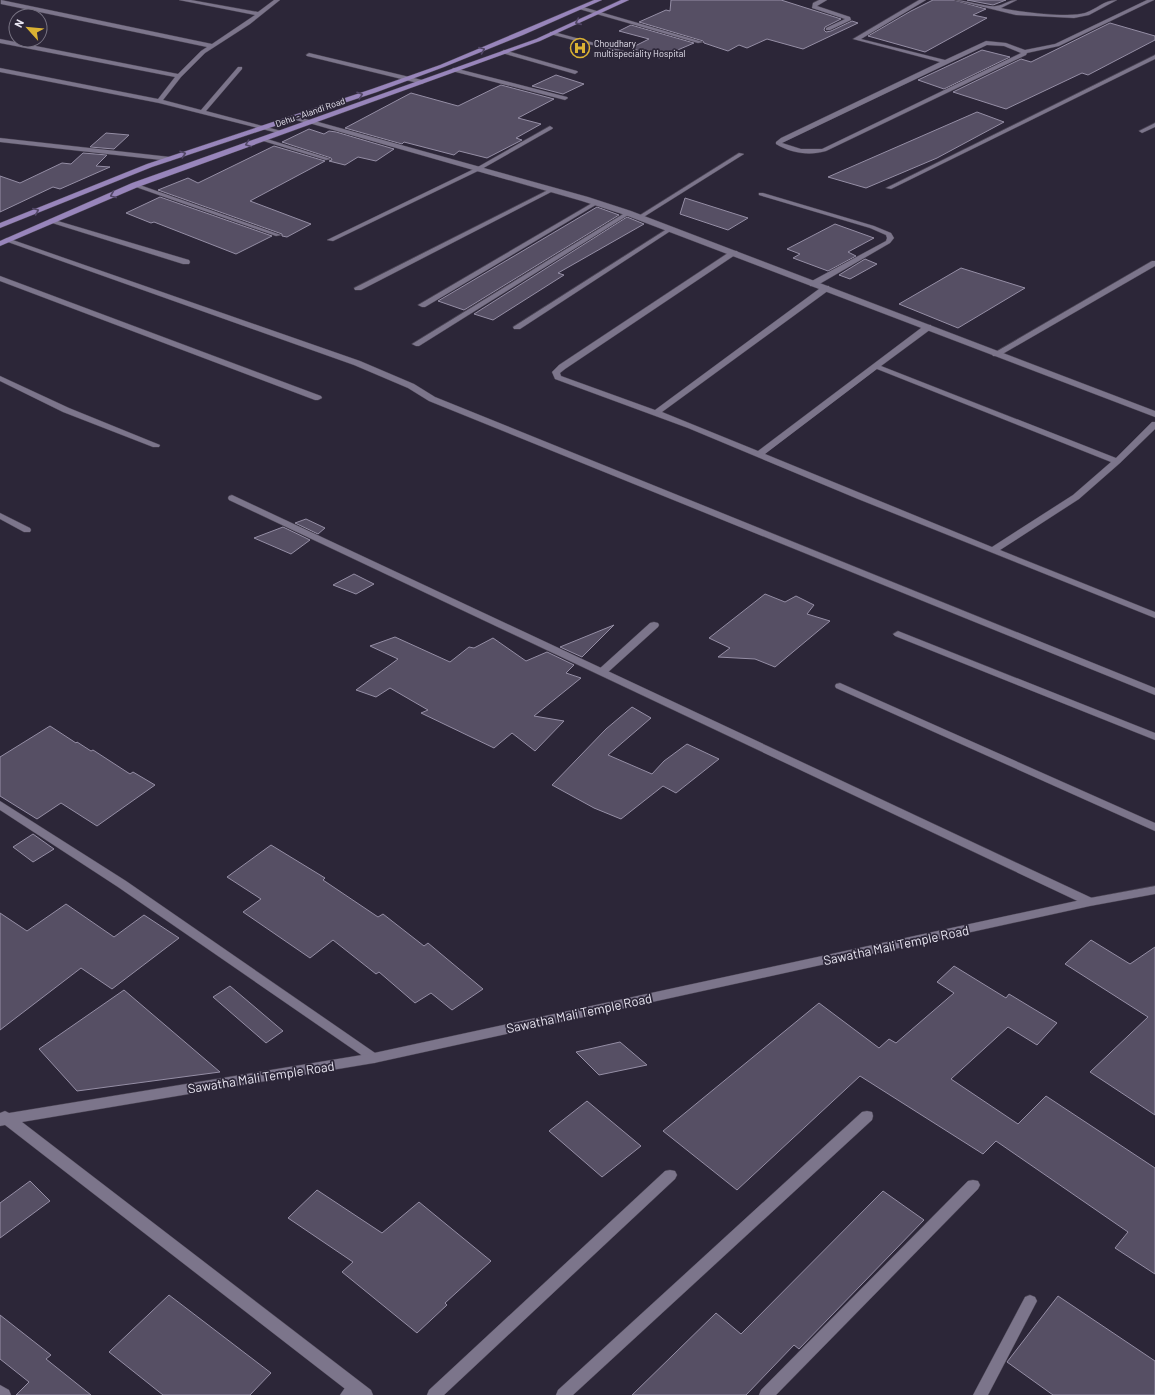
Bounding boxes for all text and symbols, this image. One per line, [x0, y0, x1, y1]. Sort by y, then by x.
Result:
north arrow [8, 8, 48, 48]
text: N [11, 17, 26, 29]
one-way arrow [574, 17, 582, 25]
hospital icon: Choudhary multispeciality Hospital [569, 37, 591, 59]
place label: Choudhary multispeciality Hospital [594, 38, 685, 59]
one-way arrow [477, 47, 485, 55]
one-way arrow [356, 91, 363, 100]
street label: Dehu - Alandi Road [274, 95, 346, 129]
one-way arrow [244, 140, 251, 148]
one-way arrow [180, 150, 187, 159]
one-way arrow [109, 190, 117, 198]
one-way arrow [32, 207, 39, 215]
street label: Sawatha Mali Temple Road [822, 922, 970, 968]
street label: Sawatha Mali Temple Road [505, 990, 653, 1036]
street label: Sawatha Mali Temple Road [186, 1057, 336, 1097]

